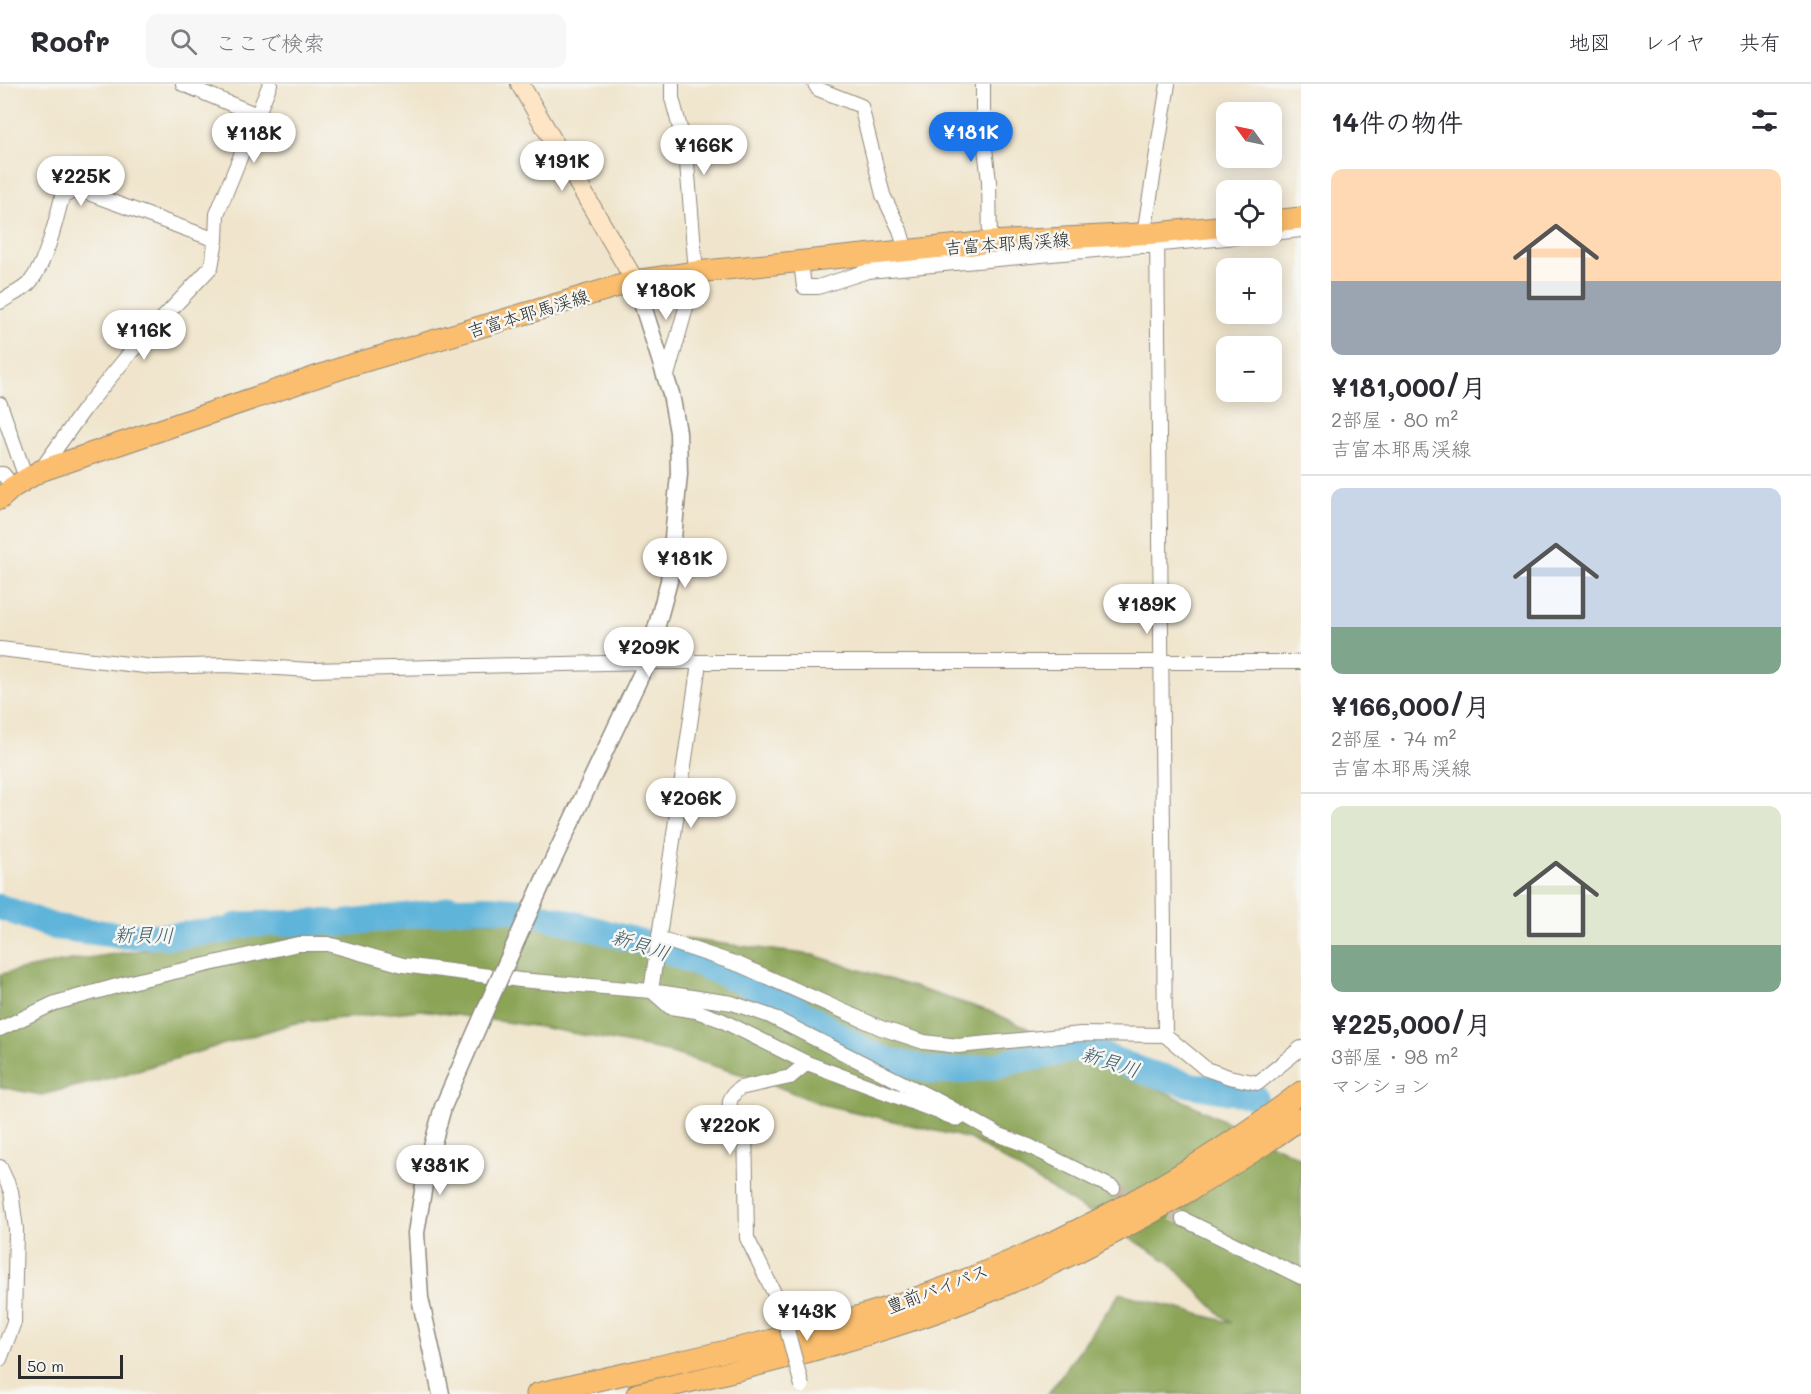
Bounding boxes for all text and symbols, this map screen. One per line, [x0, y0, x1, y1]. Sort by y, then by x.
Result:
search box [146, 14, 566, 68]
text: Roofr [30, 23, 110, 59]
icon: search [167, 25, 200, 58]
text: ここで検索 [215, 28, 325, 57]
text: 地図 [1569, 28, 1611, 55]
text: レイヤ [1644, 28, 1706, 55]
text: 共有 [1739, 28, 1781, 55]
north arrow [1216, 102, 1282, 168]
map controls [1216, 102, 1282, 402]
icon: filters [1748, 104, 1781, 137]
text: 14件の物件 [1331, 105, 1463, 139]
pin: ¥181K [929, 112, 1013, 163]
pin: ¥118K [212, 113, 296, 164]
text: ¥181K [943, 118, 999, 144]
text: ¥118K [226, 119, 282, 145]
pin: ¥166K [662, 125, 746, 176]
text: ¥166K [674, 131, 734, 157]
pin: ¥191K [520, 141, 604, 192]
text: ¥191K [534, 147, 590, 173]
pin: ¥225K [39, 156, 123, 207]
text: ¥225K [51, 162, 111, 188]
button: locate [1216, 180, 1282, 246]
icon: home [1502, 208, 1610, 316]
street label: 吉富本耶馬渓線 [943, 227, 1071, 259]
button: + [1216, 258, 1282, 324]
pin: ¥180K [624, 270, 708, 321]
text: ¥180K [636, 276, 696, 302]
street label: 吉富本耶馬渓線 [464, 283, 592, 343]
pin: ¥116K [102, 310, 186, 361]
text: ¥116K [116, 316, 172, 342]
button: − [1216, 336, 1282, 402]
text: ¥181,000/月 [1331, 370, 1487, 404]
text: 2部屋 · 80 m² [1331, 406, 1458, 432]
text: 吉富本耶馬渓線 [1331, 435, 1471, 461]
icon: home [1502, 527, 1610, 635]
pin: ¥181K [643, 538, 727, 589]
text: ¥181K [657, 544, 713, 570]
pin: ¥189K [1105, 584, 1189, 635]
text: ¥189K [1117, 590, 1177, 616]
pin: ¥209K [607, 627, 691, 678]
text: ¥209K [618, 633, 680, 659]
text: ¥166,000/月 [1331, 689, 1490, 723]
text: 2部屋 · 74 m² [1331, 725, 1456, 751]
text: 吉富本耶馬渓線 [1331, 754, 1471, 780]
pin: ¥206K [649, 778, 733, 829]
text: ¥206K [660, 784, 722, 810]
icon: home [1502, 845, 1610, 953]
water label: 新貝川 [114, 920, 174, 948]
water label: 新貝川 [608, 922, 674, 966]
text: ¥225,000/月 [1331, 1007, 1492, 1041]
water label: 新貝川 [1078, 1039, 1144, 1083]
text: 3部屋 · 98 m² [1331, 1043, 1458, 1069]
text: マンション [1331, 1072, 1430, 1098]
pin: ¥220K [688, 1105, 772, 1156]
text: ¥220K [699, 1111, 761, 1137]
pin: ¥381K [398, 1145, 482, 1196]
text: ¥381K [410, 1151, 470, 1177]
street label: 豊前バイパス [882, 1258, 992, 1318]
pin: ¥143K [765, 1291, 849, 1342]
text: ¥143K [777, 1297, 837, 1323]
scale bar [18, 1352, 123, 1380]
text: 50 m [27, 1355, 64, 1376]

